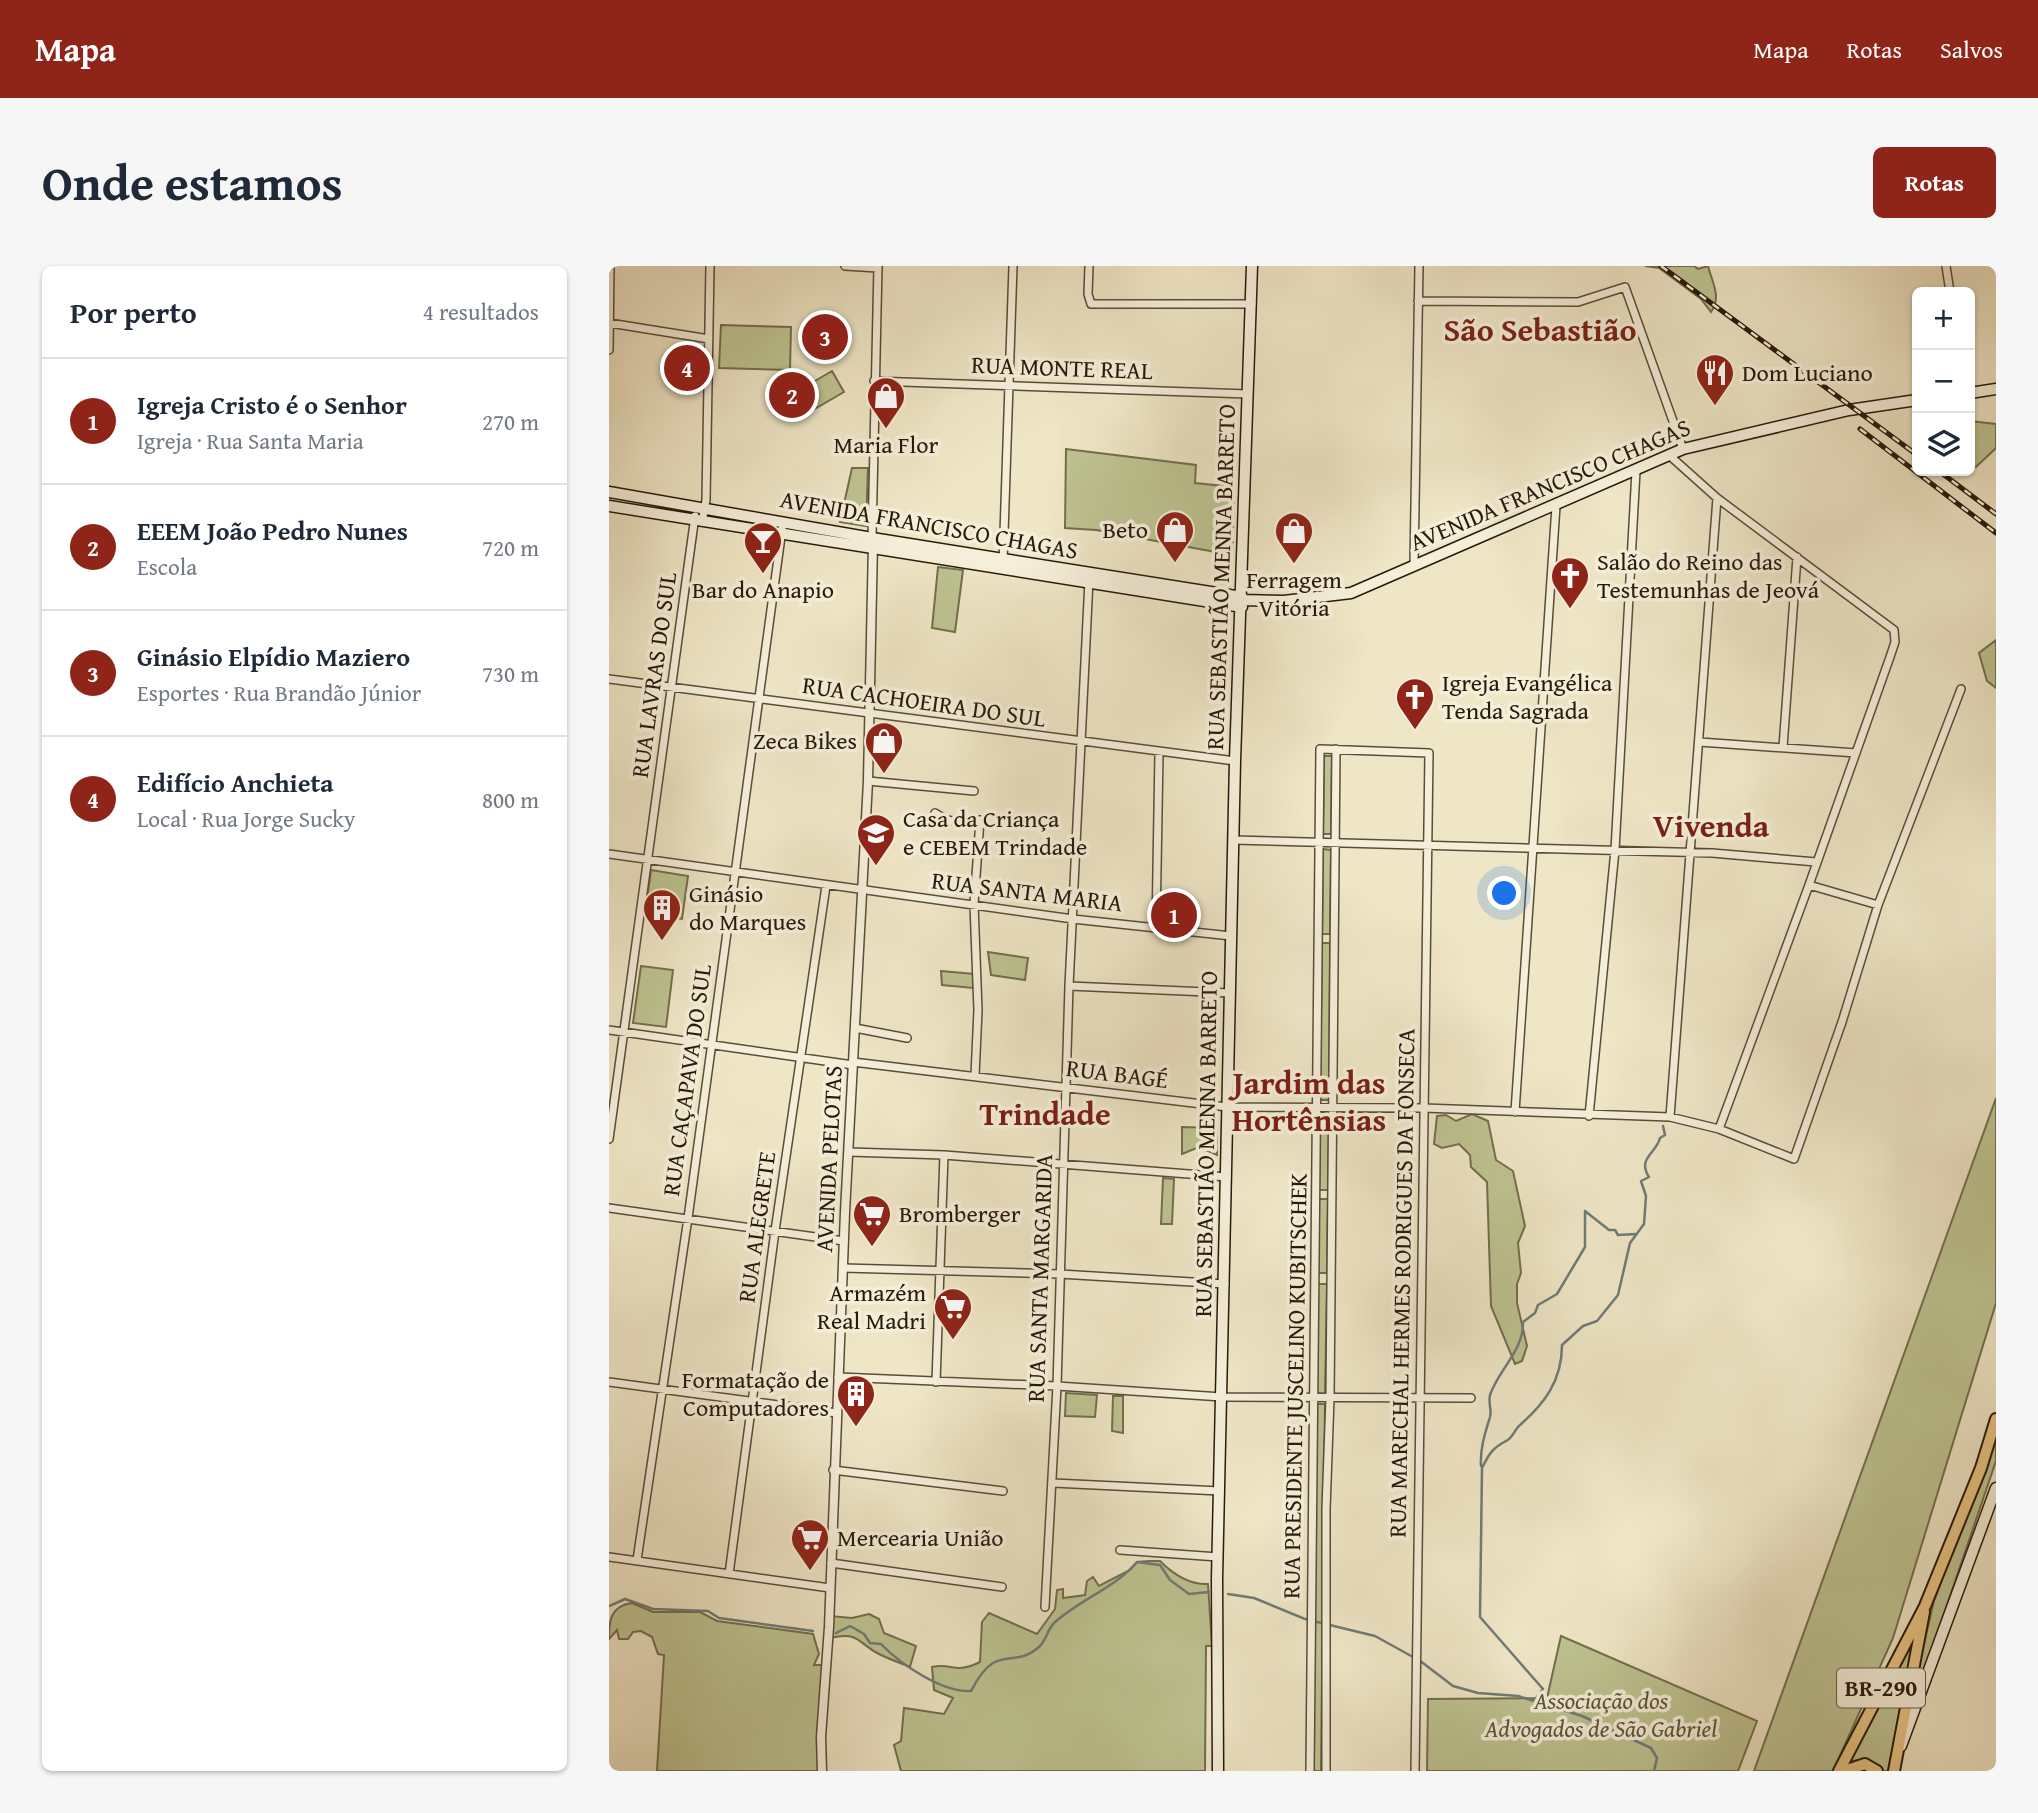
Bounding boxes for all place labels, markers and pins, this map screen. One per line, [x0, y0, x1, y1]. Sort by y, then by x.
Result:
pin: 3 [802, 311, 848, 363]
pin: 4 [664, 342, 710, 394]
restaurant icon: Dom Luciano [1694, 352, 1736, 407]
place label: Dom Luciano [1742, 355, 1873, 390]
pin: 2 [769, 369, 815, 421]
shop icon: Maria Flor [865, 375, 907, 430]
place label: Maria Flor [834, 427, 939, 462]
shop icon: Beto [1154, 509, 1196, 564]
shop icon: Ferragem Vitória [1273, 510, 1315, 565]
place label: Beto [1102, 512, 1148, 547]
bar icon: Bar do Anapio [742, 520, 784, 575]
place label: Salão do Reino das Testemunhas de Jeová [1597, 544, 1820, 607]
church icon: Salão do Reino das Testemunhas de Jeová [1549, 555, 1591, 610]
place label: Ferragem Vitória [1246, 562, 1342, 625]
place label: Bar do Anapio [692, 572, 834, 607]
place label: Igreja Evangélica Tenda Sagrada [1442, 665, 1613, 728]
church icon: Igreja Evangélica Tenda Sagrada [1394, 676, 1436, 731]
shop icon: Zeca Bikes [863, 720, 905, 775]
place label: Zeca Bikes [753, 723, 857, 758]
place label: Casa da Criança e CEBEM Trindade [903, 801, 1087, 864]
school or university icon: Casa da Criança e CEBEM Trindade [855, 812, 897, 867]
place label: Ginásio do Marques [689, 876, 806, 939]
building icon: Ginásio do Marques [641, 887, 683, 942]
pin: 1 [1151, 889, 1197, 941]
supermarket icon: Bromberger [851, 1193, 893, 1248]
place label: Bromberger [899, 1196, 1021, 1231]
place label: Armazém Real Madri [817, 1275, 926, 1338]
supermarket icon: Armazém Real Madri [932, 1286, 974, 1341]
place label: Formatação de Computadores [682, 1362, 829, 1425]
building icon: Formatação de Computadores [835, 1373, 877, 1428]
supermarket icon: Mercearia União [789, 1517, 831, 1572]
place label: Mercearia União [837, 1520, 1004, 1555]

